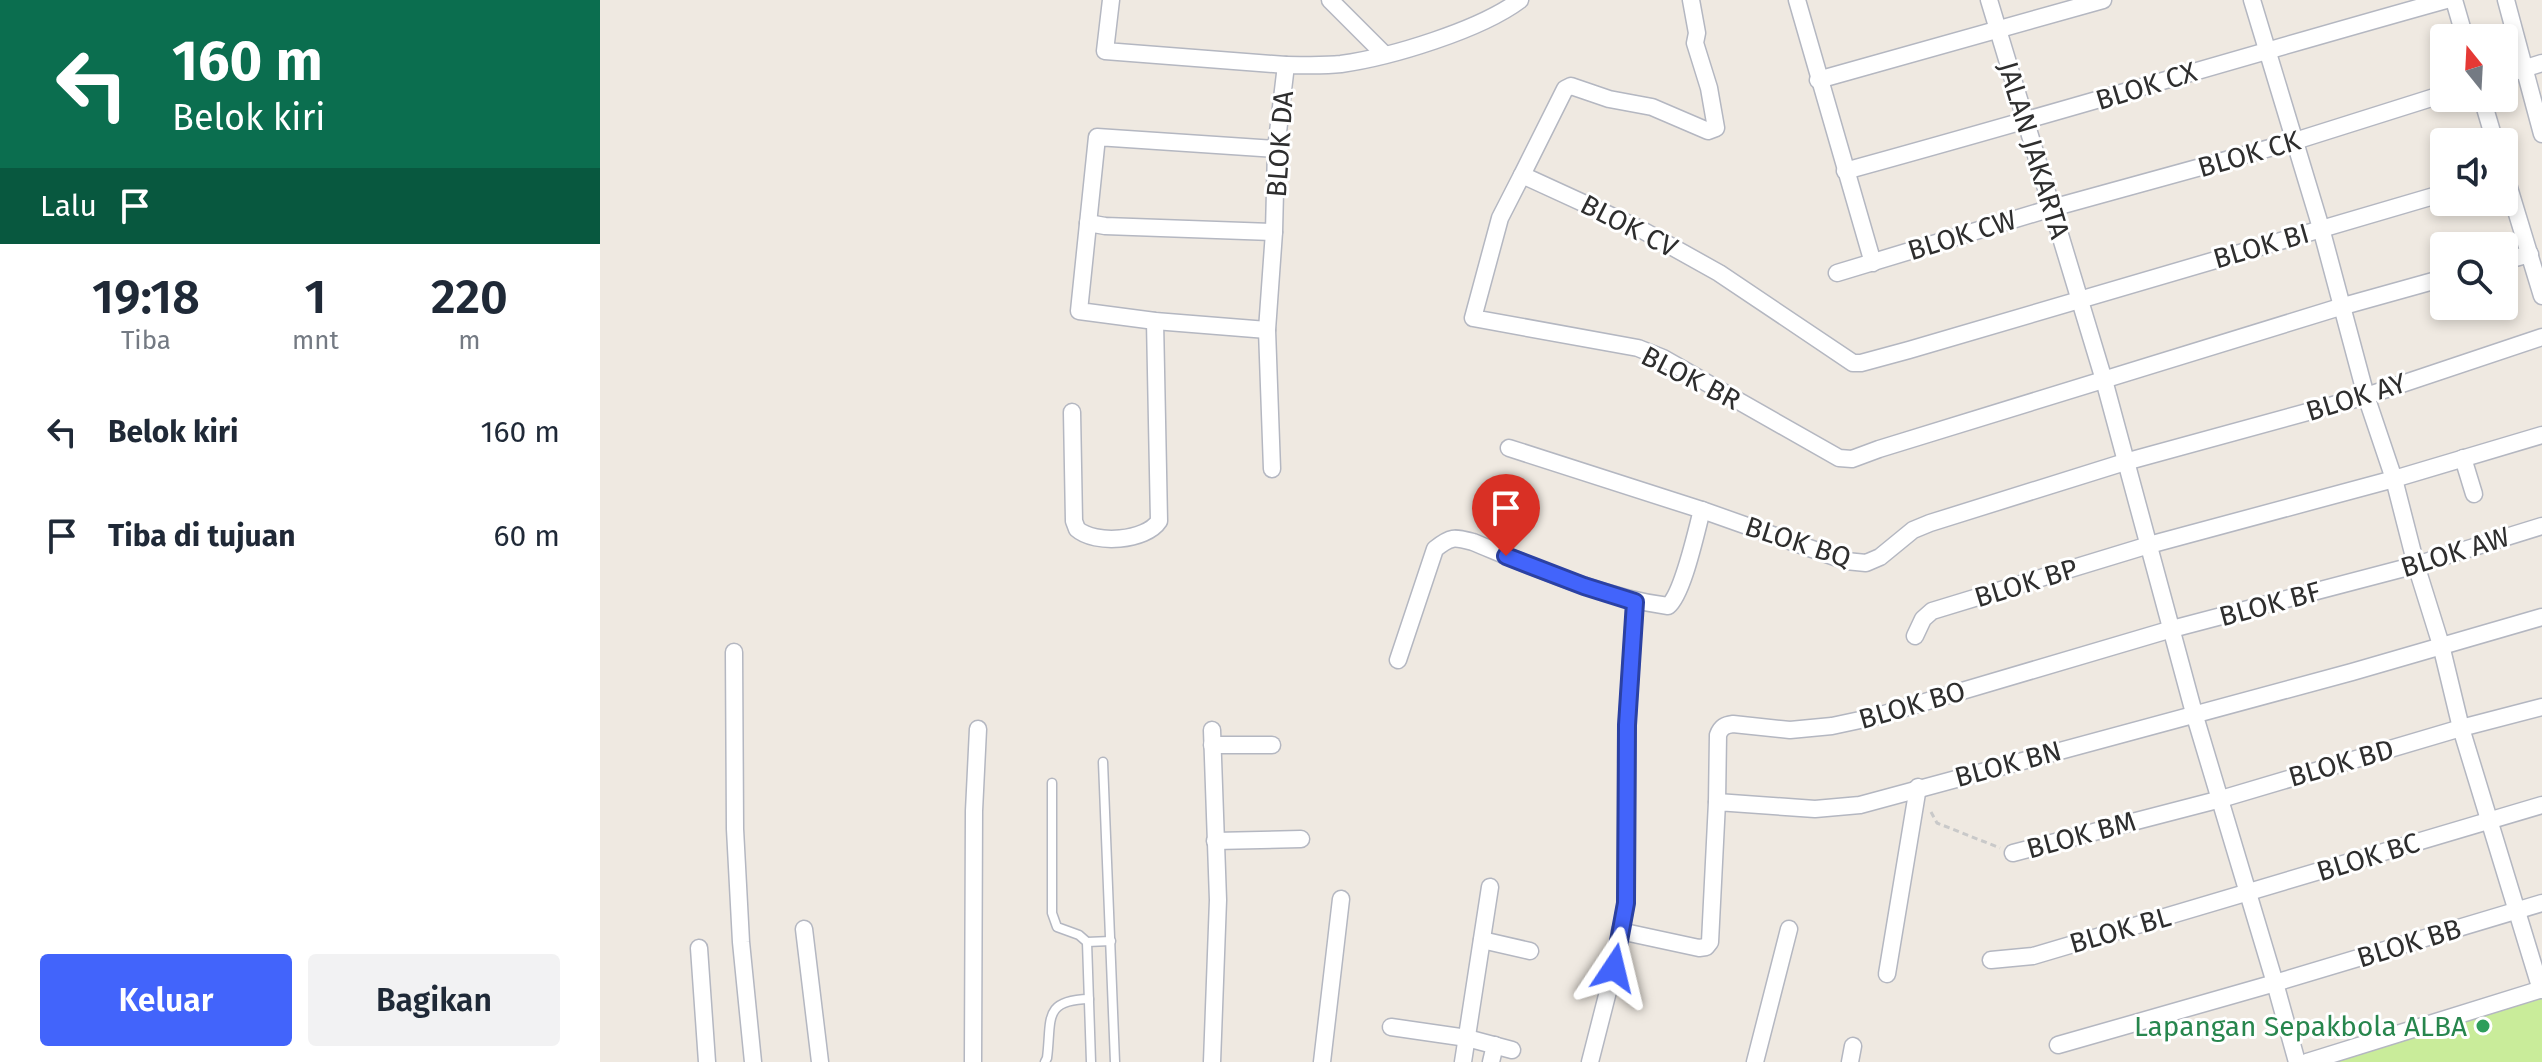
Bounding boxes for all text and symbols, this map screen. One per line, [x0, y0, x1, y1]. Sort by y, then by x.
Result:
north arrow [2430, 24, 2518, 112]
map controls [2430, 24, 2518, 320]
text: 160 m [172, 28, 323, 95]
icon: left [40, 32, 144, 136]
street label: BLOK CX [2092, 55, 2200, 117]
street label: JALAN JAKARTA [1991, 57, 2077, 243]
street label: BLOK DA [1260, 90, 1300, 198]
text: Belok kiri [172, 96, 326, 140]
street label: BLOK CK [2194, 124, 2305, 184]
button: sound [2430, 128, 2518, 216]
icon: arrive [113, 184, 157, 228]
text: Lalu [40, 188, 97, 224]
street label: BLOK CV [1575, 188, 1683, 265]
street label: BLOK CW [1904, 203, 2020, 267]
street label: BLOK BI [2209, 217, 2313, 275]
button: search [2430, 232, 2518, 320]
text: 19:18 [92, 268, 200, 326]
text: 1 [304, 268, 326, 326]
text: 220 [431, 268, 508, 326]
text: Tiba [121, 325, 171, 356]
text: mnt [292, 325, 339, 356]
text: m [458, 325, 481, 356]
street label: BLOK BR [1636, 339, 1746, 417]
street label: BLOK AY [2302, 366, 2411, 428]
icon: left [40, 410, 84, 454]
text: Belok kiri [108, 414, 239, 450]
text: 160 m [481, 414, 560, 450]
pin [1472, 474, 1540, 556]
icon: arrive [1484, 486, 1528, 530]
street label: BLOK BQ [1741, 509, 1855, 575]
icon: arrive [40, 514, 84, 558]
text: Tiba di tujuan [108, 518, 295, 554]
text: 60 m [494, 518, 560, 554]
street label: BLOK AW [2397, 520, 2513, 584]
street label: BLOK BP [1970, 552, 2082, 614]
street label: BLOK BF [2216, 575, 2325, 633]
street label: BLOK BO [1855, 674, 1969, 736]
street label: BLOK BD [2285, 732, 2397, 794]
street label: BLOK BN [1951, 734, 2065, 794]
street label: BLOK BM [2023, 805, 2139, 865]
street label: BLOK BC [2313, 826, 2424, 888]
street label: BLOK BL [2065, 900, 2175, 960]
street label: BLOK BB [2353, 912, 2465, 974]
position arrow [1572, 926, 1656, 1010]
button: Keluar [40, 954, 292, 1046]
button: Bagikan [308, 954, 560, 1046]
place label: Lapangan Sepakbola ALBA [2134, 1010, 2467, 1043]
marker: Lapangan Sepakbola ALBA [2474, 1017, 2492, 1035]

